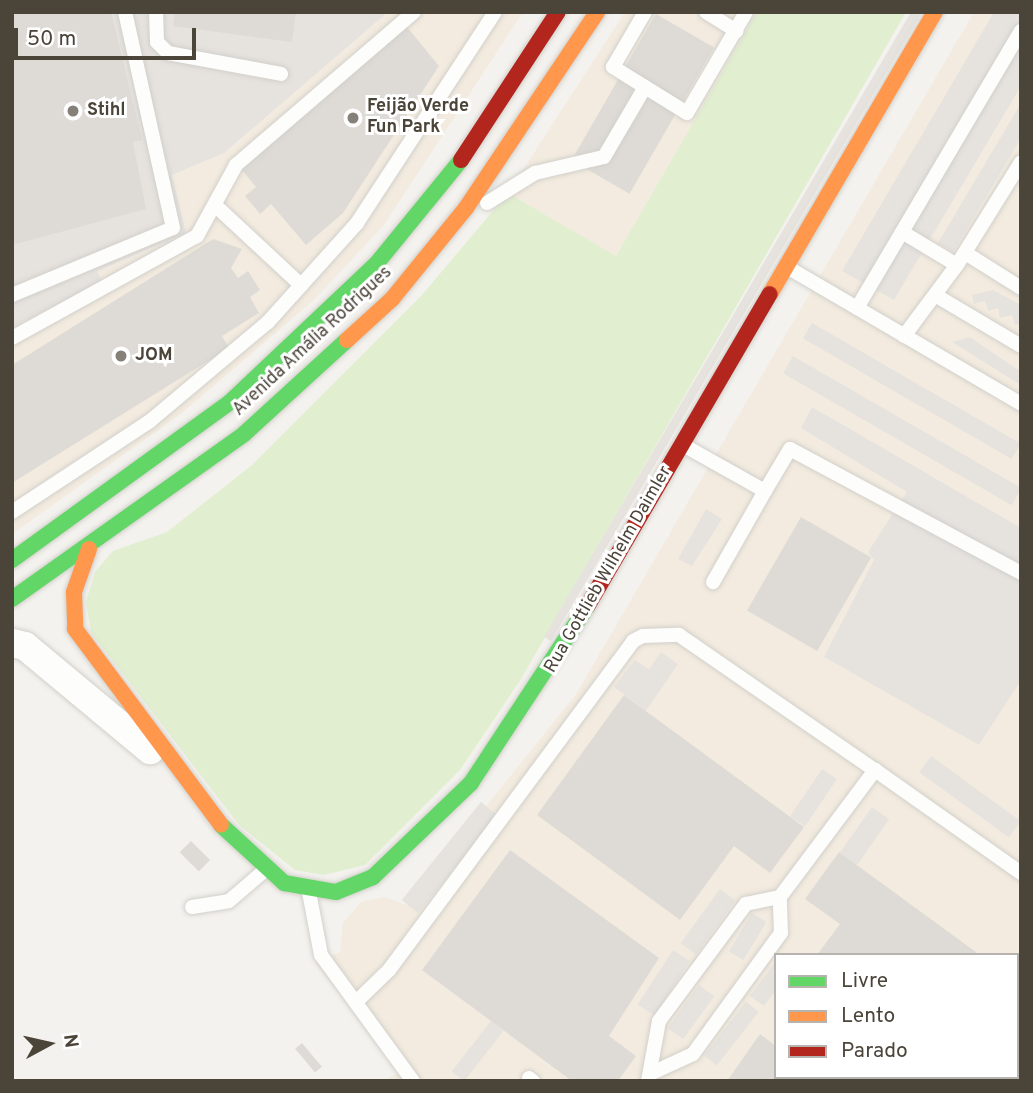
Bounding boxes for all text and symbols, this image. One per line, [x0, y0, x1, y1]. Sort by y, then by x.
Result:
scale bar [18, 14, 200, 58]
text: 50 m [27, 26, 76, 53]
place label: Feijão Verde Fun Park [367, 97, 470, 140]
place label: Stihl [87, 100, 126, 122]
marker: Stihl [65, 103, 81, 119]
marker: Feijão Verde Fun Park [345, 110, 361, 126]
street label: Avenida Amália Rodrigues [229, 262, 397, 422]
place label: JOM [135, 345, 173, 367]
marker: JOM [113, 348, 129, 364]
street label: Rua Gottlieb Wilhelm Daimler [541, 463, 677, 677]
legend [774, 953, 1019, 1079]
text: Livre [841, 968, 888, 995]
text: Lento [841, 1003, 895, 1030]
north arrow [14, 1009, 84, 1079]
text: N [57, 1033, 83, 1050]
text: Parado [841, 1038, 908, 1065]

